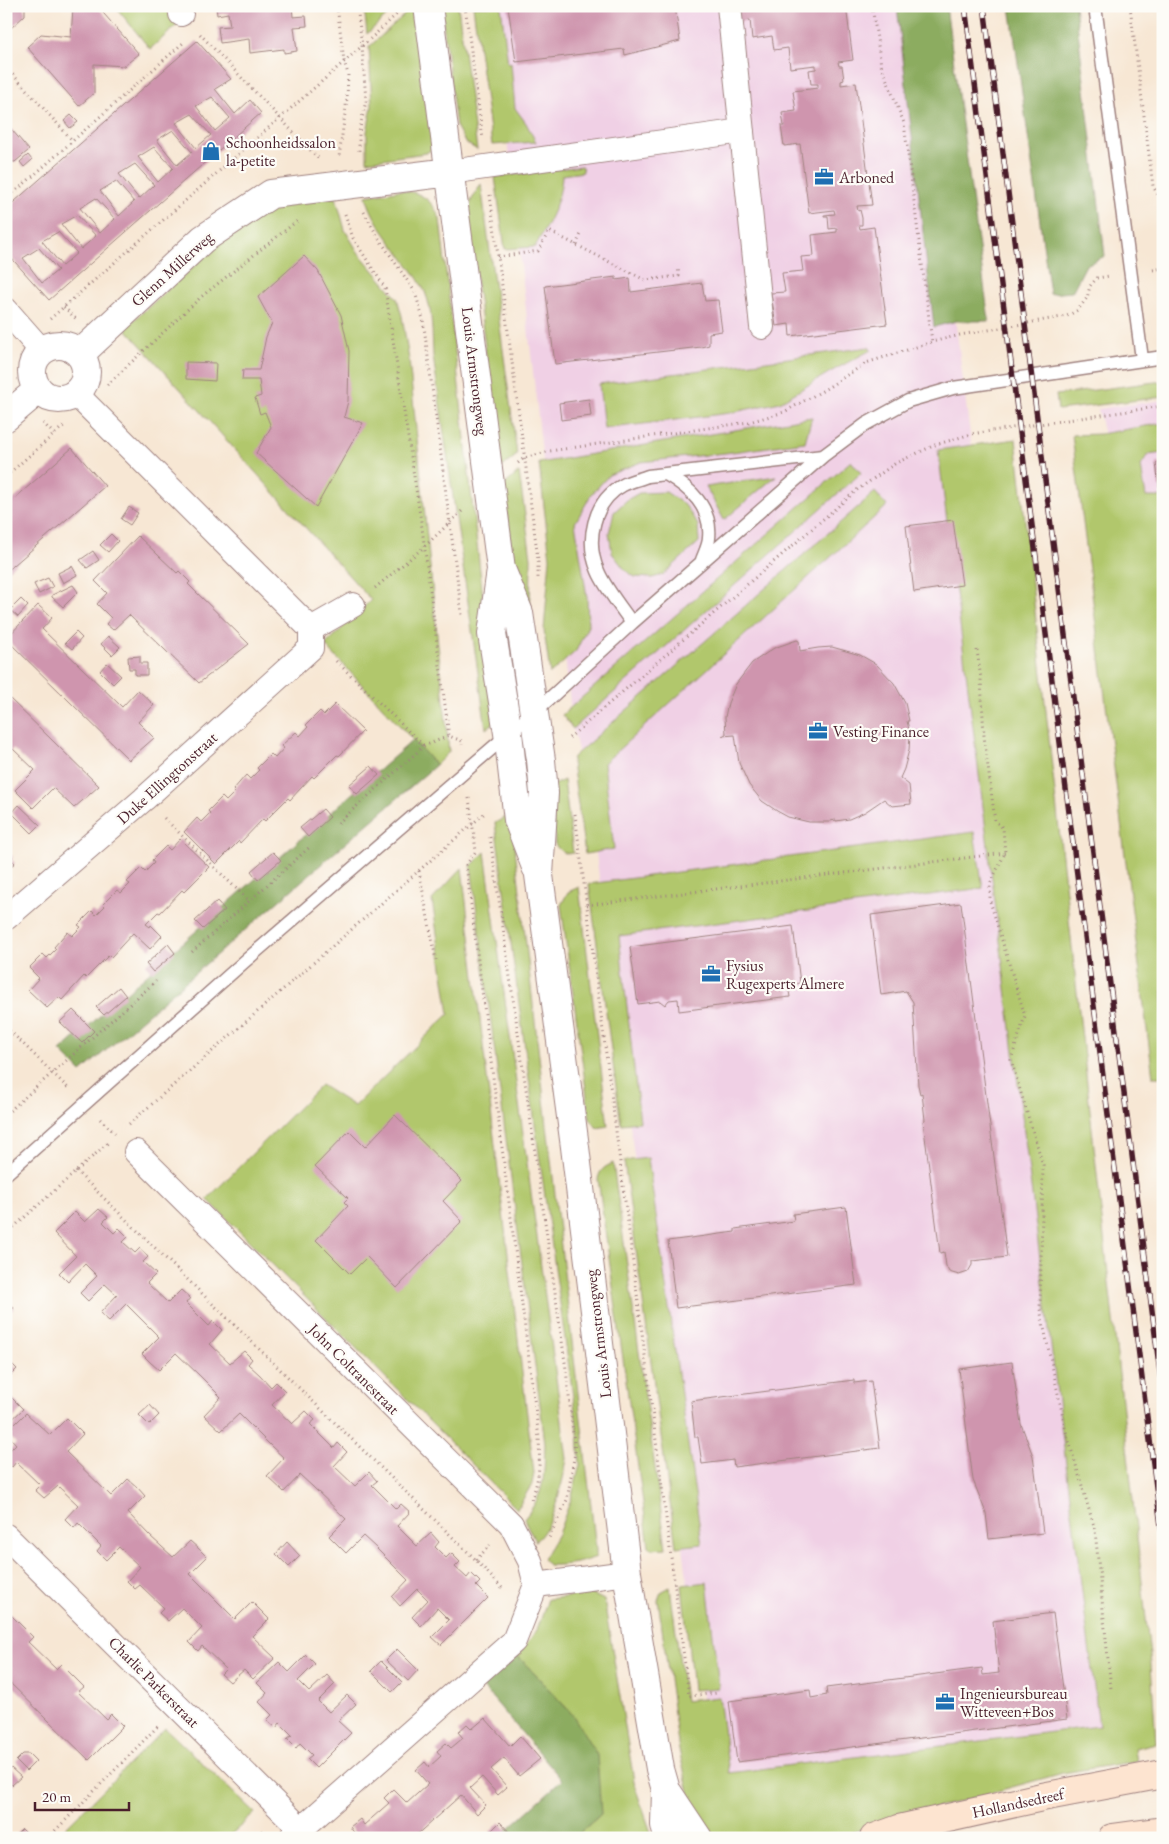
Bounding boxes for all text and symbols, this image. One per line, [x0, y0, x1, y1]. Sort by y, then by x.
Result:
place label: Schoonheidssalon la-petite [226, 132, 336, 171]
shop icon: Schoonheidssalon la-petite [200, 140, 222, 162]
office icon: Arboned [813, 166, 835, 188]
place label: Arboned [838, 167, 895, 188]
street label: Glenn Millerweg [127, 226, 218, 311]
street label: Louis Armstrongweg [457, 305, 493, 438]
office icon: Vesting Finance [807, 720, 829, 742]
place label: Vesting Finance [833, 721, 929, 742]
street label: Duke Ellingtonstraat [112, 727, 222, 829]
place label: Fysius Rugexperts Almere [726, 955, 844, 994]
office icon: Fysius Rugexperts Almere [700, 963, 722, 985]
street label: Louis Armstrongweg [580, 1267, 616, 1400]
street label: John Coltranestraat [302, 1317, 404, 1419]
street label: Charlie Parkerstraat [104, 1632, 204, 1732]
place label: Ingenieursbureau Witteveen+Bos [960, 1683, 1068, 1722]
office icon: Ingenieursbureau Witteveen+Bos [934, 1691, 956, 1713]
scale bar [35, 1779, 129, 1811]
street label: Hollandsedreef [970, 1783, 1068, 1823]
text: 20 m [42, 1787, 71, 1806]

